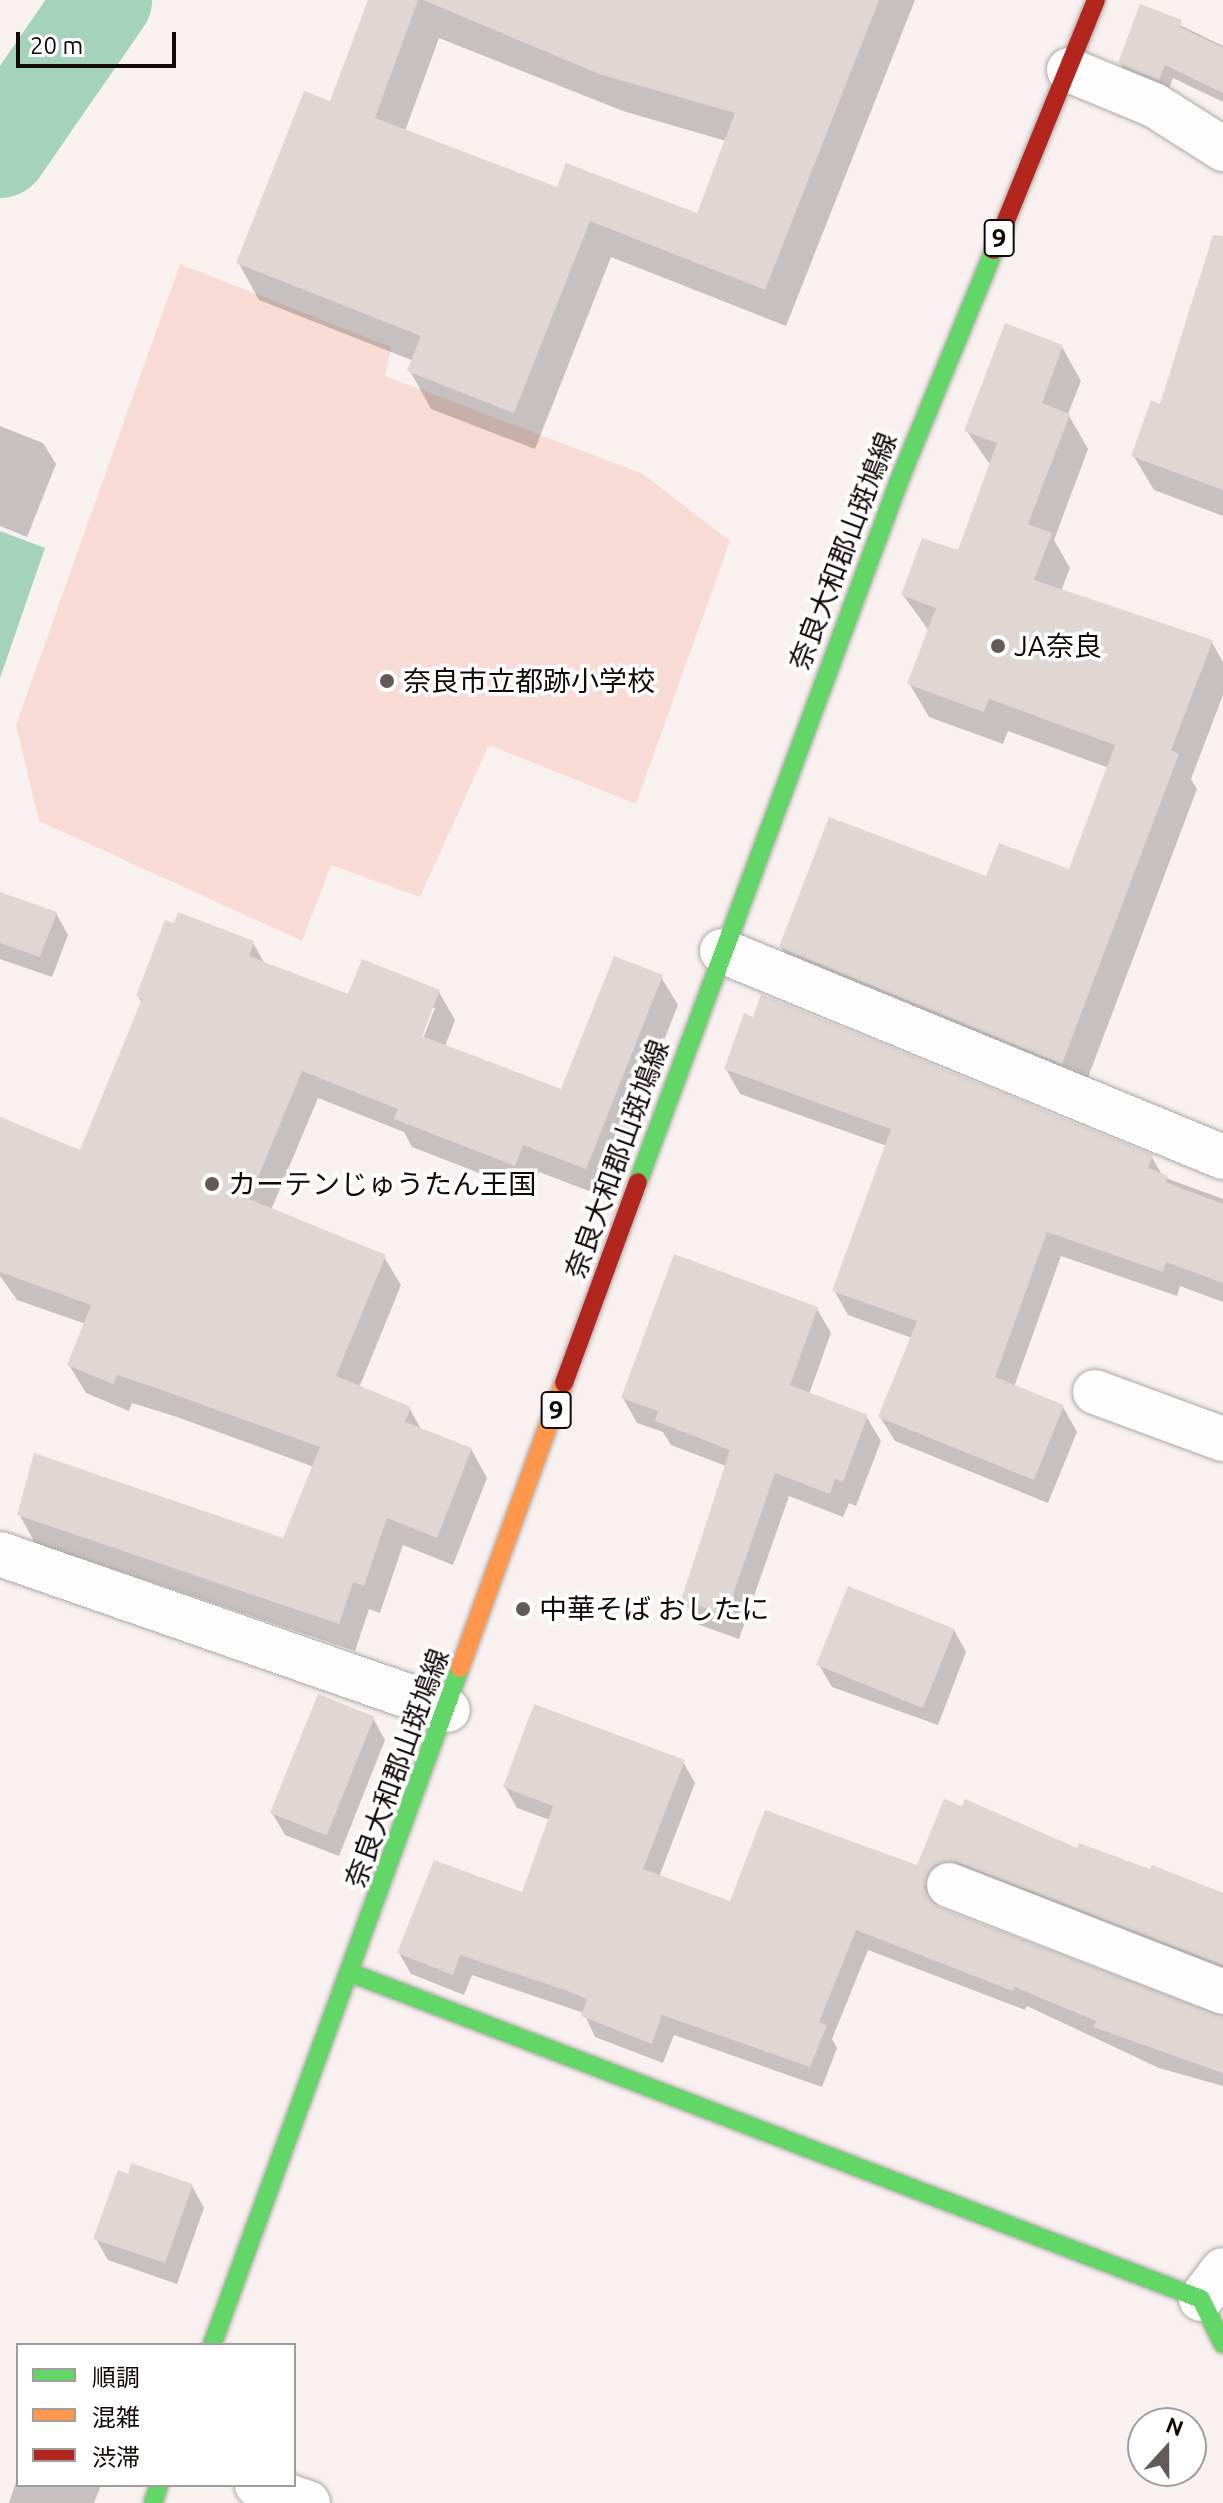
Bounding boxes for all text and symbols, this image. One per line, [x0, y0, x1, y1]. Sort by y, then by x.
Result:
scale bar [20, 16, 180, 66]
text: 20 m [30, 32, 83, 59]
road number: 9 [983, 216, 1015, 260]
street label: 奈良大和郡山斑鳩線 [782, 427, 904, 675]
place label: JA奈良 [1014, 629, 1102, 663]
marker: JA奈良 [989, 637, 1007, 655]
place label: 奈良市立都跡小学校 [403, 664, 655, 698]
marker: 奈良市立都跡小学校 [378, 672, 396, 690]
street label: 奈良大和郡山斑鳩線 [558, 1035, 676, 1283]
place label: カーテンじゅうたん王国 [228, 1167, 536, 1201]
marker: カーテンじゅうたん王国 [203, 1175, 221, 1193]
road number: 9 [540, 1388, 572, 1432]
place label: 中華そば おしたに [539, 1592, 769, 1626]
marker: 中華そば おしたに [514, 1600, 532, 1618]
street label: 奈良大和郡山斑鳩線 [338, 1644, 456, 1892]
legend [16, 2343, 296, 2487]
text: 順調 [92, 2364, 140, 2391]
text: 混雑 [92, 2404, 140, 2431]
north arrow [1127, 2407, 1207, 2487]
text: N [1163, 2411, 1187, 2441]
text: 渋滞 [92, 2444, 140, 2471]

